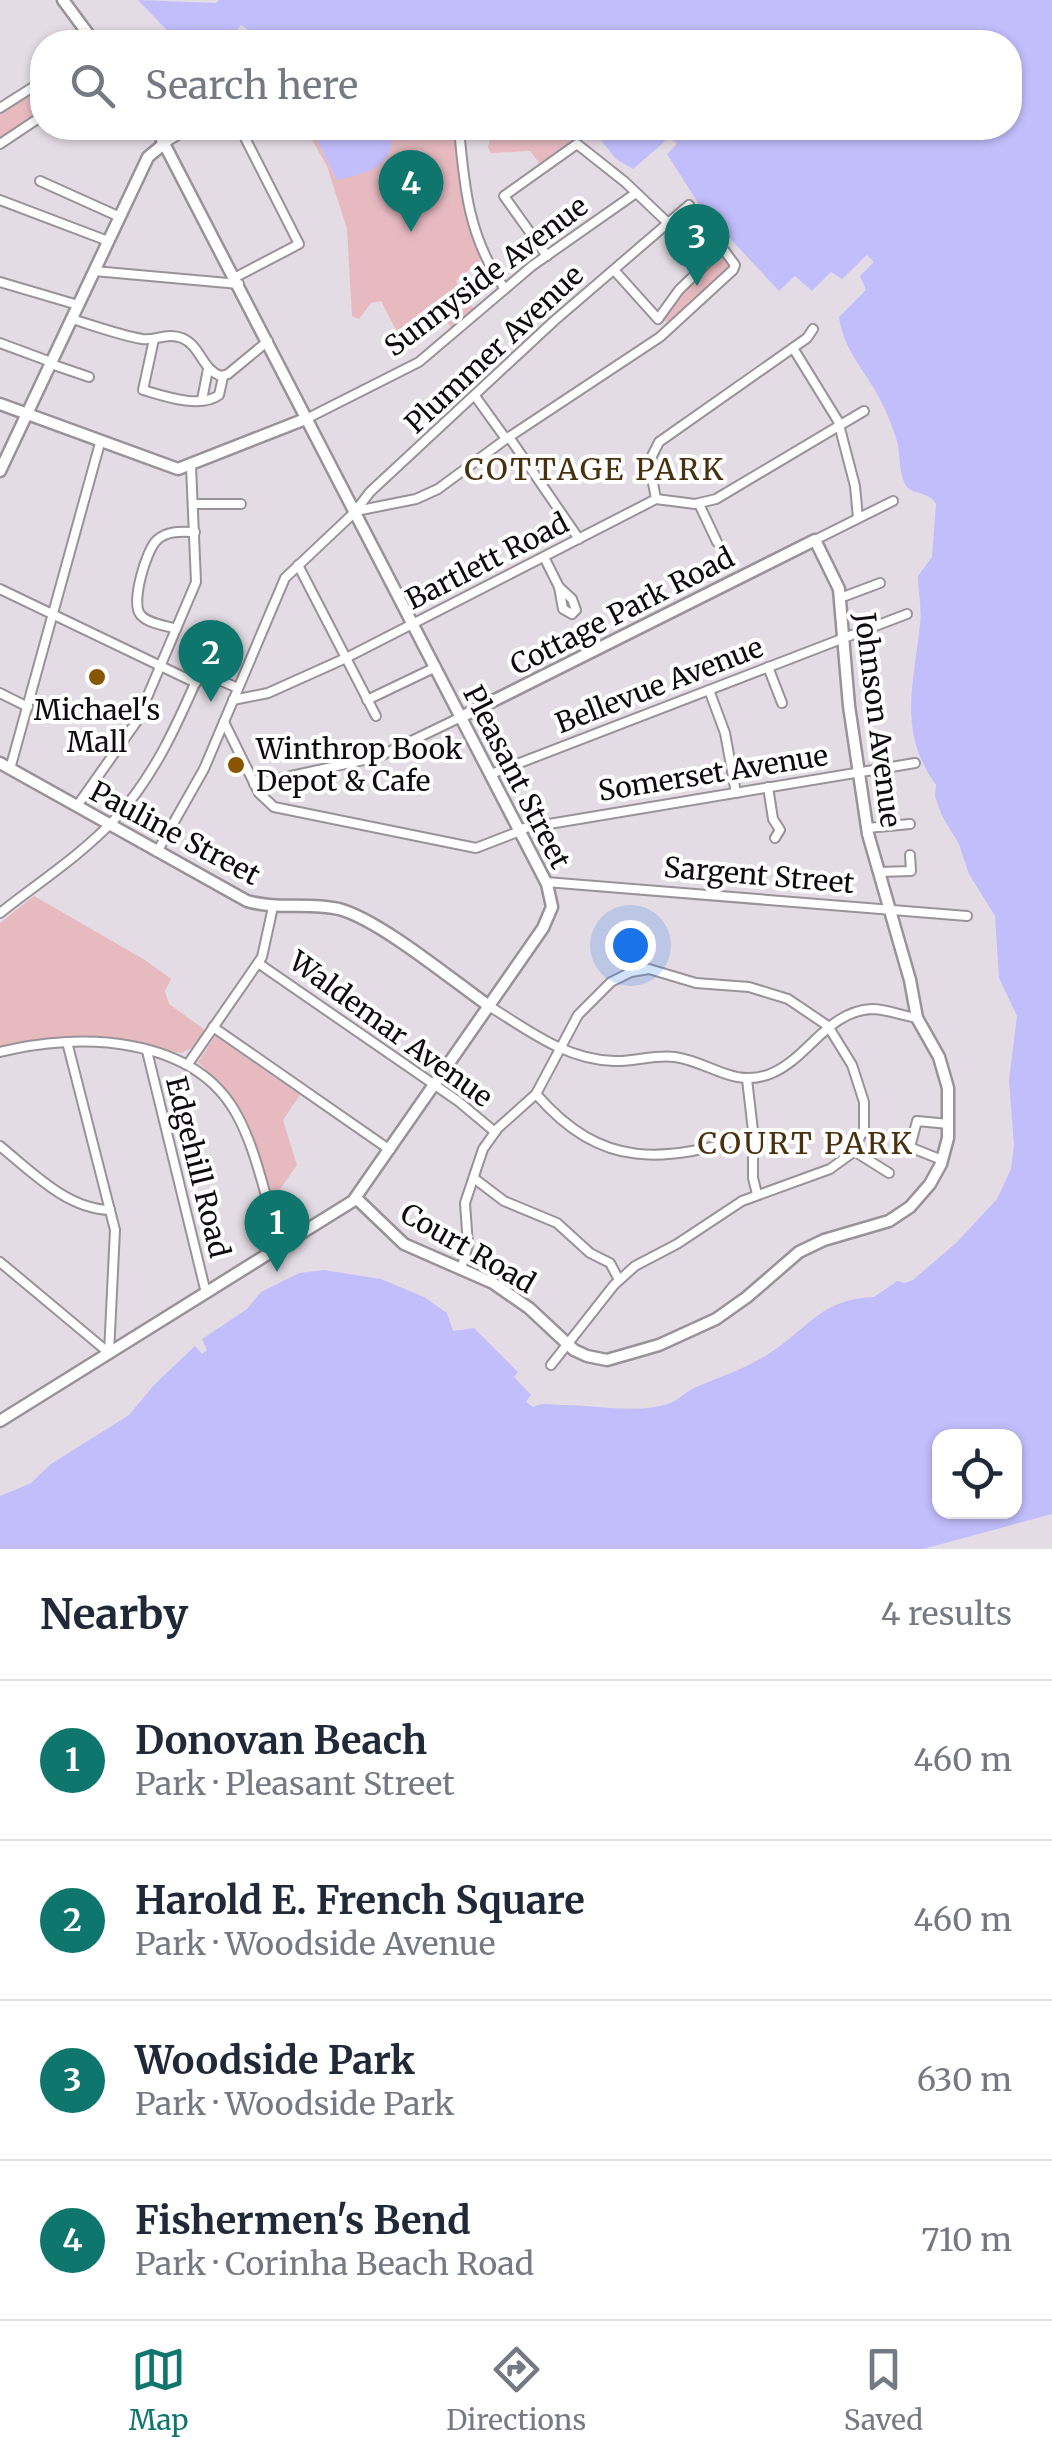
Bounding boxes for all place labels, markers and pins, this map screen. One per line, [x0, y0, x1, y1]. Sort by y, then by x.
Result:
pin: 4 [378, 150, 444, 232]
pin: 3 [664, 204, 730, 286]
pin: 2 [178, 620, 244, 702]
marker: Michael's Mall [86, 666, 108, 688]
place label: Michael's Mall [34, 692, 160, 760]
place label: Winthrop Book Depot & Cafe [255, 731, 463, 799]
marker: Winthrop Book Depot & Cafe [225, 754, 247, 776]
pin: 1 [244, 1190, 310, 1272]

